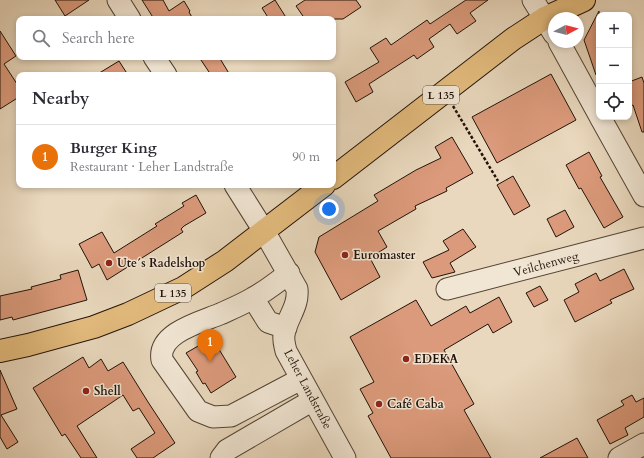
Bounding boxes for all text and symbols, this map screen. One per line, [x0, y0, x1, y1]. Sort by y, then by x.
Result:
north arrow [548, 12, 584, 48]
map controls [596, 12, 632, 120]
button: + [596, 12, 632, 48]
search box [16, 16, 336, 60]
icon: search [30, 27, 52, 49]
text: Search here [62, 28, 135, 48]
button: − [596, 48, 632, 84]
button: locate [596, 84, 632, 120]
road number: L 135 [423, 86, 459, 104]
text: Nearby [32, 87, 89, 110]
text: Burger King [70, 138, 157, 158]
text: 1 [42, 148, 48, 166]
text: 90 m [292, 148, 320, 166]
text: Restaurant · Leher Landstraße [70, 158, 234, 176]
your location [319, 199, 339, 219]
place label: Euromaster [353, 247, 416, 263]
street label: Veilchenweg [512, 248, 581, 280]
marker: Euromaster [340, 250, 350, 260]
place label: Ute´s Radelshop [117, 255, 206, 271]
marker: Ute´s Radelshop [104, 258, 114, 268]
road number: L 135 [155, 284, 191, 302]
pin: 1 [197, 329, 223, 362]
street label: Leher Landstraße [280, 346, 336, 432]
place label: EDEKA [414, 351, 458, 367]
marker: EDEKA [401, 354, 411, 364]
place label: Shell [94, 383, 121, 399]
marker: Shell [81, 386, 91, 396]
place label: Café Caba [387, 396, 444, 412]
marker: Café Caba [374, 399, 384, 409]

